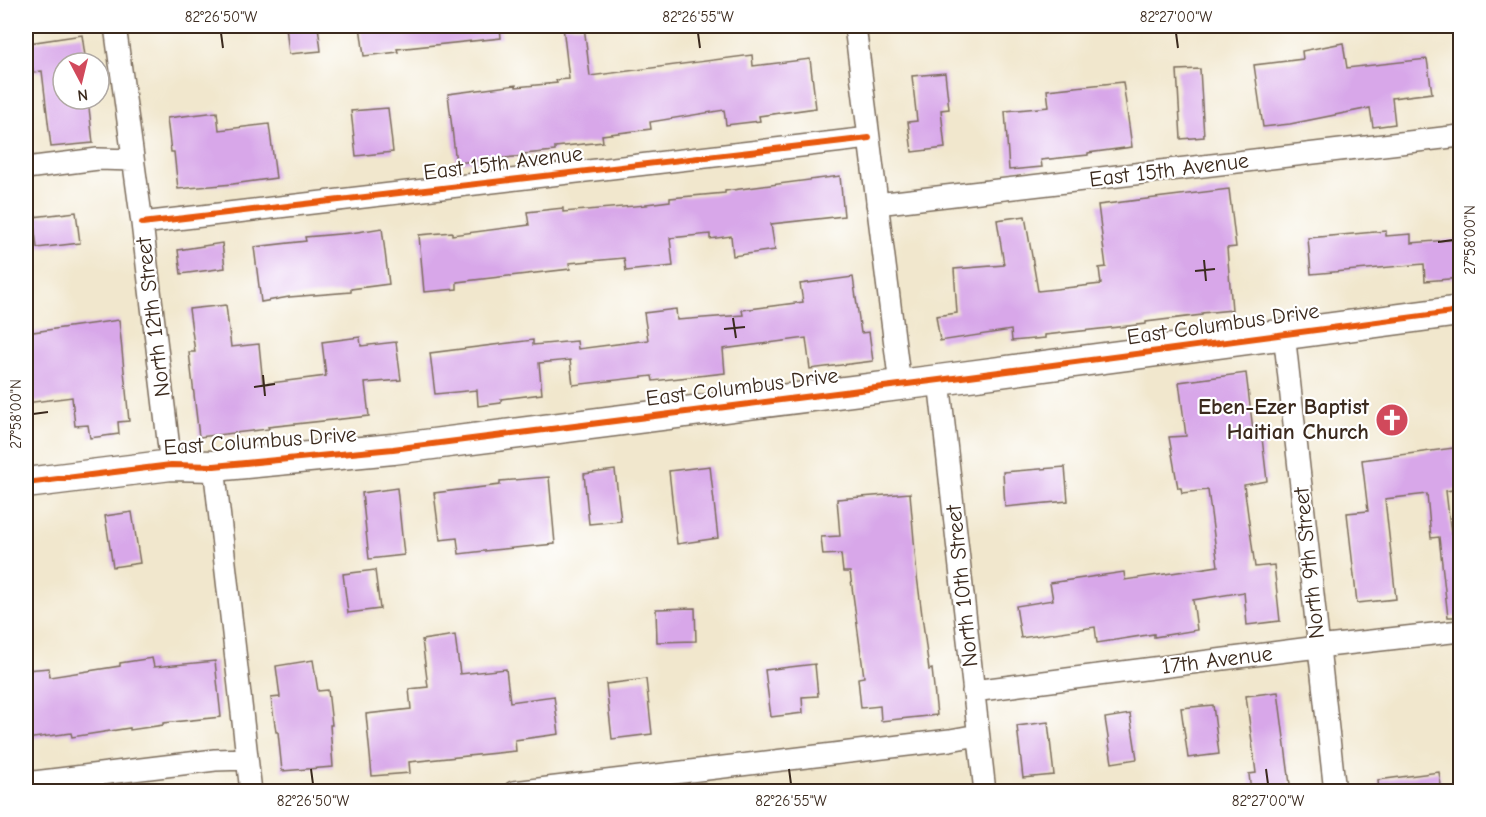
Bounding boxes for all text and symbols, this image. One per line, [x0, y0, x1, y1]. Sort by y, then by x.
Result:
text: 82°26'50"W [185, 8, 257, 26]
text: 82°26'55"W [662, 8, 734, 26]
text: 82°27'00"W [1140, 8, 1212, 26]
north arrow [51, 51, 111, 111]
text: N [76, 85, 89, 104]
street label: East 15th Avenue [422, 140, 584, 186]
street label: East 15th Avenue [1088, 147, 1250, 193]
text: 27°58'00"N [1461, 205, 1479, 275]
street label: North 12th Street [130, 235, 176, 398]
street label: East Columbus Drive [1125, 298, 1321, 350]
street label: East Columbus Drive [644, 362, 840, 412]
text: 27°58'00"N [7, 379, 25, 449]
place label: Eben-Ezer Baptist Haitian Church [1198, 394, 1370, 445]
church icon: Eben-Ezer Baptist Haitian Church [1374, 402, 1410, 438]
street label: East Columbus Drive [162, 421, 358, 461]
street label: North 9th Street [1288, 485, 1330, 640]
street label: North 10th Street [940, 503, 983, 668]
street label: 17th Avenue [1160, 640, 1274, 680]
text: 82°26'50"W [277, 792, 349, 810]
text: 82°26'55"W [755, 792, 827, 810]
text: 82°27'00"W [1232, 792, 1304, 810]

